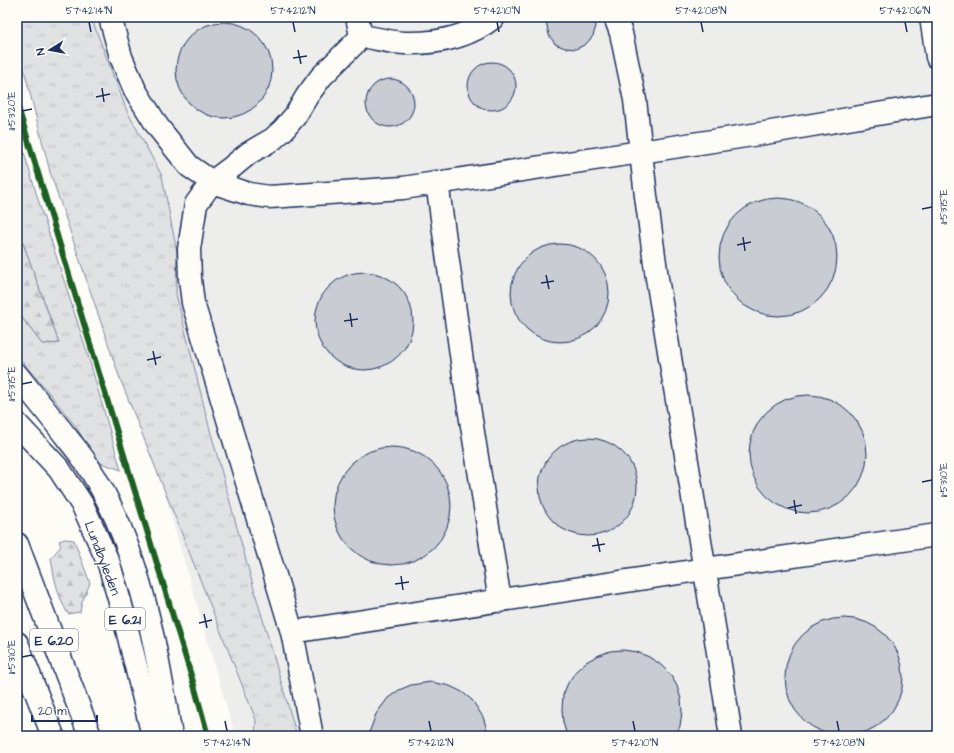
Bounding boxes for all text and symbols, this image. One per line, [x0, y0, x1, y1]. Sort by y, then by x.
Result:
text: 57°42'14"N [66, 4, 112, 18]
text: 57°42'12"N [270, 4, 316, 18]
text: 57°42'10"N [474, 4, 520, 18]
text: 57°42'08"N [675, 4, 727, 18]
text: 57°42'06"N [880, 4, 930, 18]
north arrow [30, 30, 70, 70]
text: N [33, 47, 49, 57]
text: 11°53'20"E [5, 91, 19, 130]
text: 11°53'15"E [937, 189, 951, 225]
text: 11°53'15"E [5, 366, 19, 402]
text: 11°53'10"E [937, 463, 951, 497]
street label: Lundbyleden [79, 518, 125, 598]
road number: E 6.21 [105, 608, 145, 630]
road number: E 6.20 [30, 629, 78, 651]
text: 11°53'10"E [5, 640, 19, 674]
scale bar [32, 697, 97, 723]
text: 20 m [38, 703, 67, 720]
text: 57°42'14"N [204, 736, 250, 750]
text: 57°42'12"N [408, 736, 454, 750]
text: 57°42'10"N [612, 736, 658, 750]
text: 57°42'08"N [813, 736, 865, 750]

